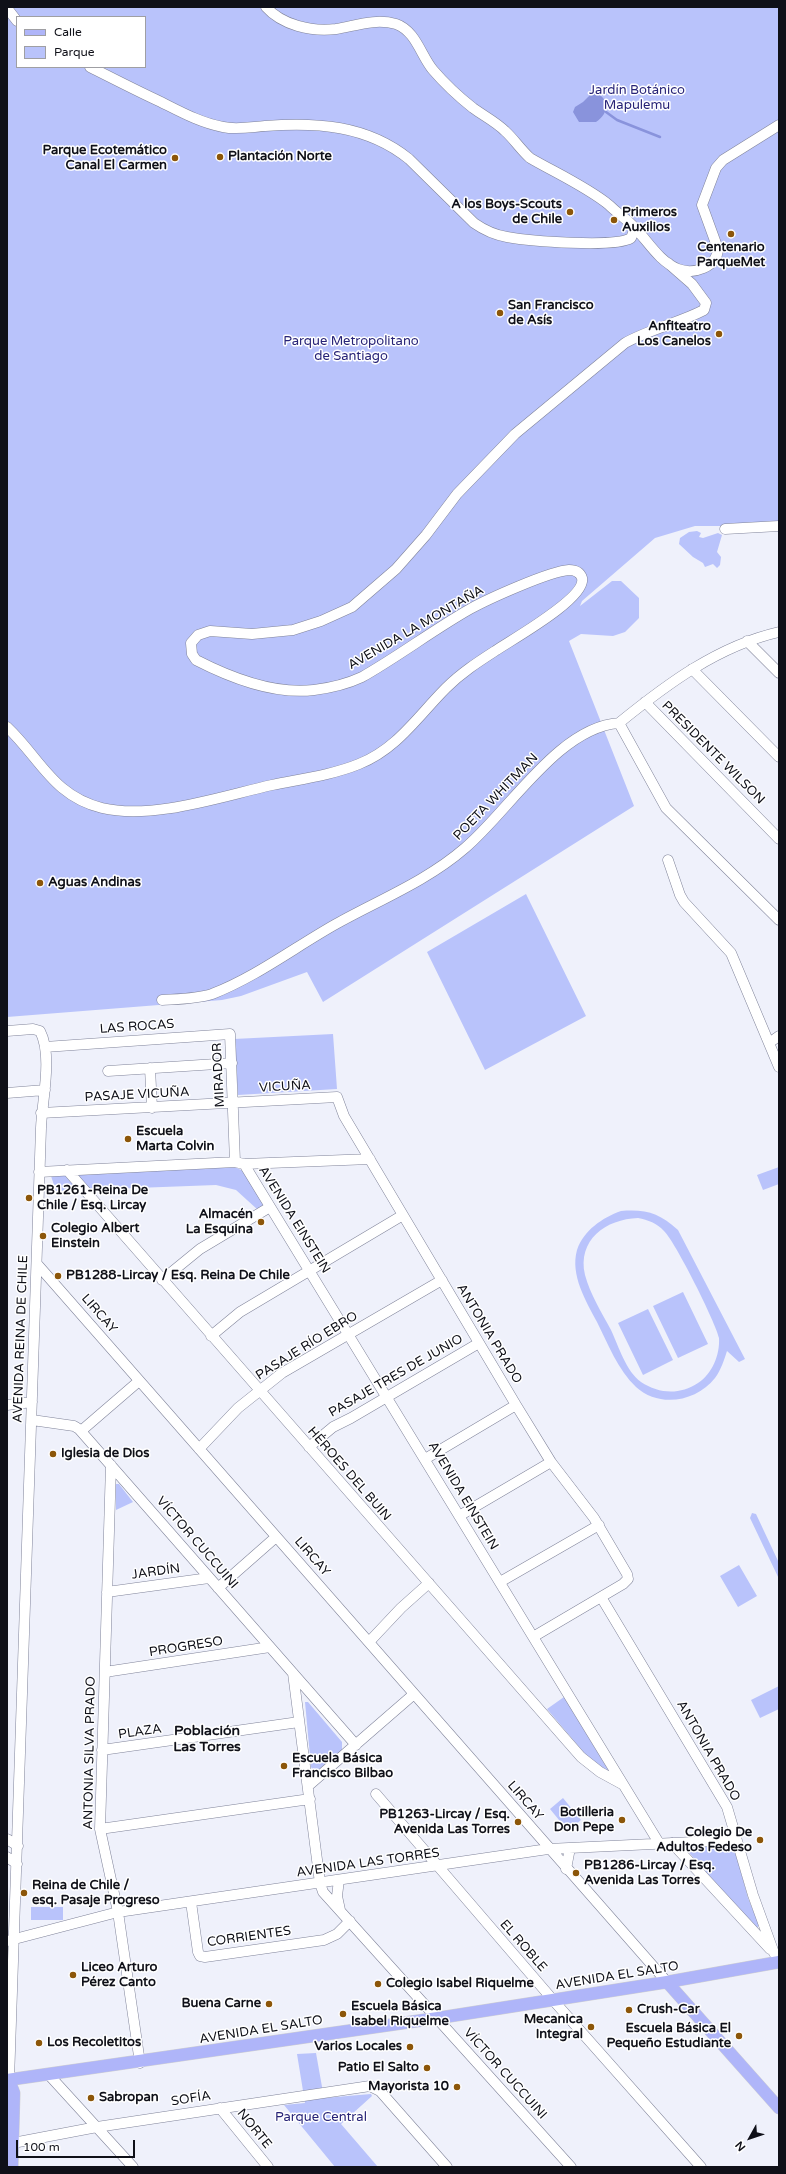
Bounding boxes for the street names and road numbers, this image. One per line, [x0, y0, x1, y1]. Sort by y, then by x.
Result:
street label: AVENIDA LA MONTAÑA [345, 583, 487, 673]
street label: PRESIDENTE WILSON [658, 698, 768, 808]
street label: POETA WHITMAN [450, 750, 542, 844]
street label: LAS ROCAS [99, 1017, 175, 1037]
street label: MIRADOR [210, 1042, 228, 1108]
street label: VICUÑA [259, 1078, 311, 1096]
street label: PASAJE VICUÑA [84, 1084, 190, 1106]
street label: AVENIDA EINSTEIN [255, 1163, 333, 1277]
street label: AVENIDA REINA DE CHILE [10, 1255, 32, 1423]
street label: ANTONIA PRADO [453, 1281, 525, 1387]
street label: LIRCAY [78, 1291, 120, 1337]
street label: PASAJE RÍO EBRO [253, 1308, 361, 1384]
street label: PASAJE TRES DE JUNIO [326, 1331, 466, 1421]
street label: HÉROES DEL BUIN [304, 1424, 394, 1524]
street label: AVENIDA EINSTEIN [424, 1439, 502, 1553]
street label: VÍCTOR CUCCUINI [153, 1494, 241, 1592]
street label: LIRCAY [291, 1534, 333, 1580]
street label: JARDÍN [131, 1561, 181, 1583]
street label: PROGRESO [148, 1633, 224, 1661]
street label: ANTONIA SILVA PRADO [81, 1676, 99, 1830]
street label: ANTONIA PRADO [673, 1698, 743, 1804]
street label: PLAZA [117, 1721, 163, 1743]
street label: LIRCAY [504, 1778, 546, 1824]
street label: AVENIDA LAS TORRES [295, 1845, 441, 1881]
street label: EL ROBLE [496, 1917, 550, 1975]
street label: CORRIENTES [206, 1923, 292, 1951]
street label: AVENIDA EL SALTO [554, 1959, 680, 1993]
street label: AVENIDA EL SALTO [198, 2013, 324, 2047]
street label: VÍCTOR CUCCUINI [460, 2025, 550, 2123]
street label: SOFÍA [170, 2088, 212, 2110]
street label: NORTE [233, 2106, 275, 2152]

